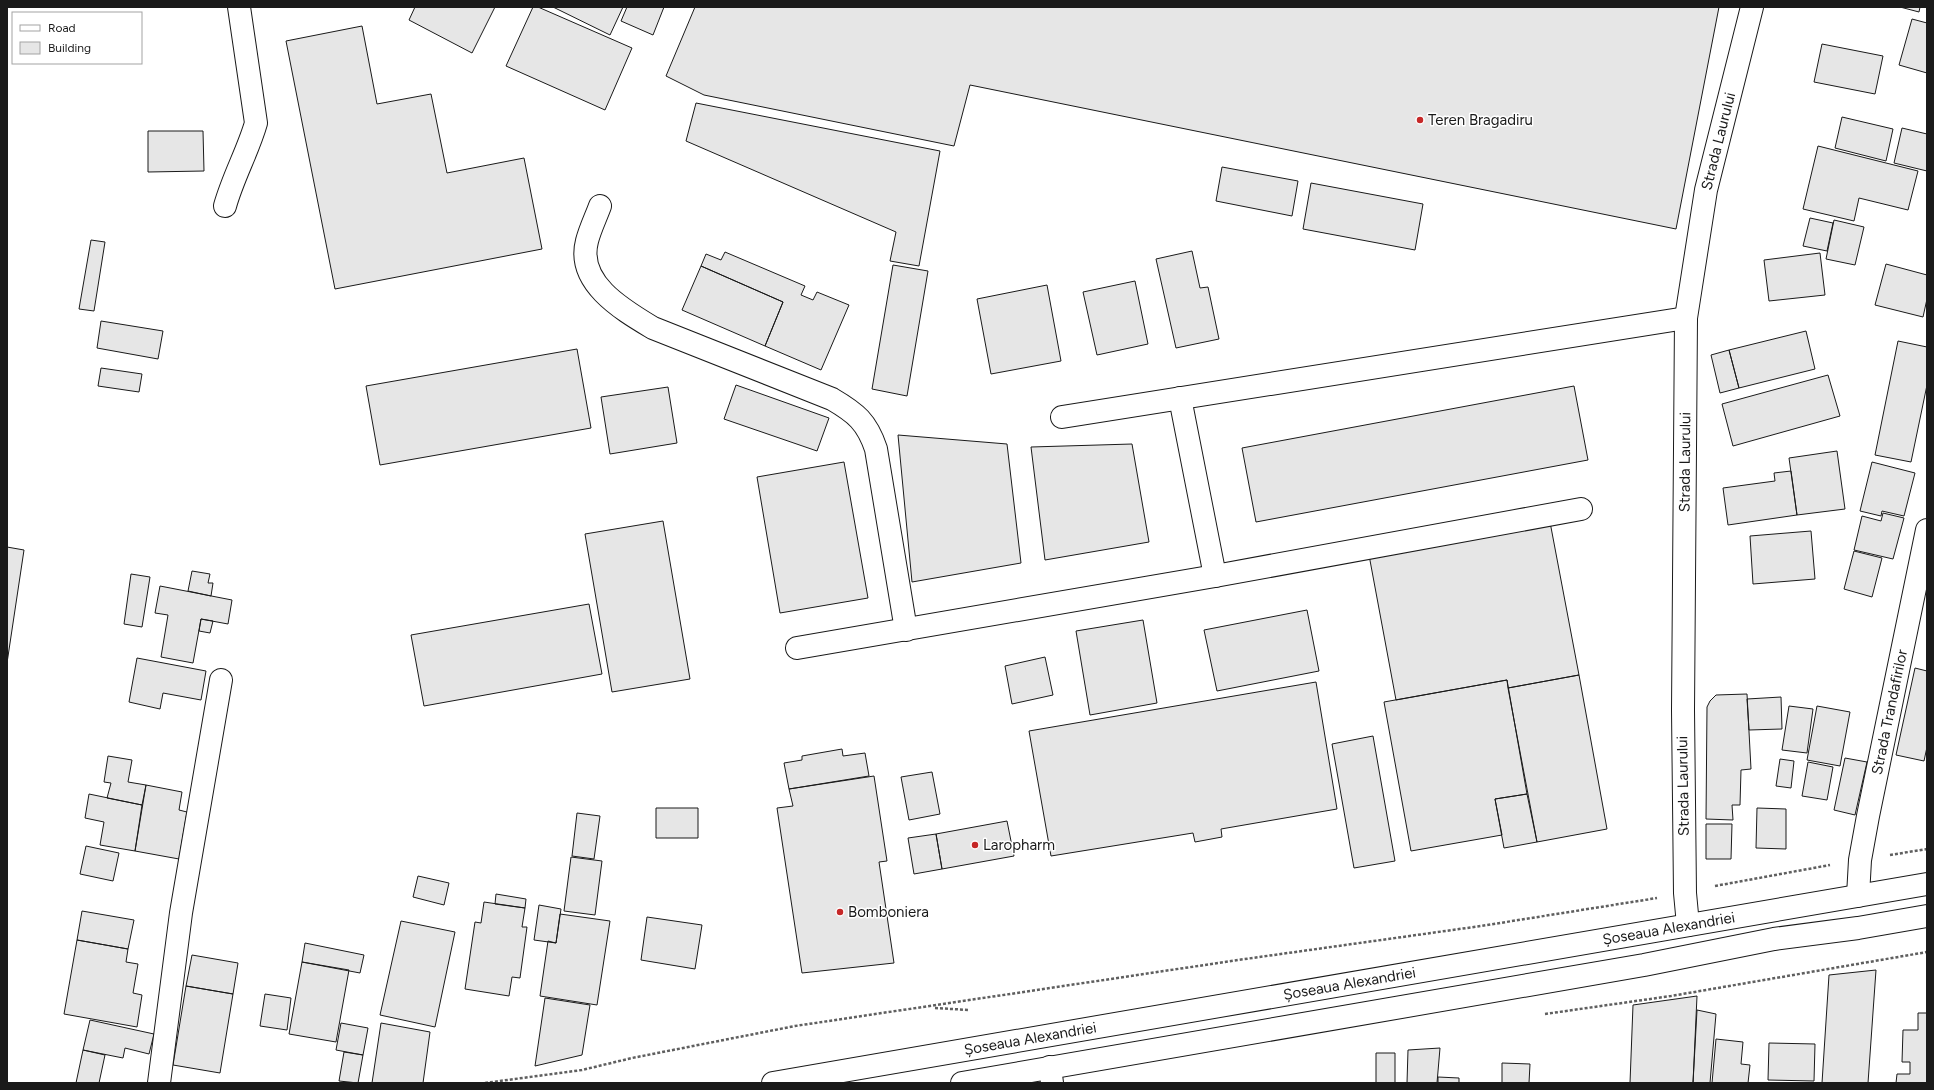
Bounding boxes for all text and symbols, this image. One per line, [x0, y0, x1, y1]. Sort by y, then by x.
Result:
legend [12, 12, 142, 64]
text: Road [48, 21, 76, 35]
text: Building [48, 41, 91, 55]
street label: Strada Laurului [1697, 90, 1739, 192]
place label: Teren Bragadiru [1428, 111, 1533, 129]
marker: Teren Bragadiru [1415, 115, 1425, 125]
street label: Strada Laurului [1676, 412, 1694, 512]
street label: Strada Trandafirilor [1868, 648, 1911, 776]
street label: Strada Laurului [1673, 736, 1693, 836]
place label: Laropharm [983, 836, 1055, 854]
marker: Laropharm [970, 840, 980, 850]
place label: Bomboniera [848, 903, 929, 921]
marker: Bomboniera [835, 907, 845, 917]
street label: Șoseaua Alexandriei [1601, 908, 1736, 949]
street label: Șoseaua Alexandriei [1282, 963, 1417, 1004]
street label: Șoseaua Alexandriei [963, 1018, 1098, 1059]

